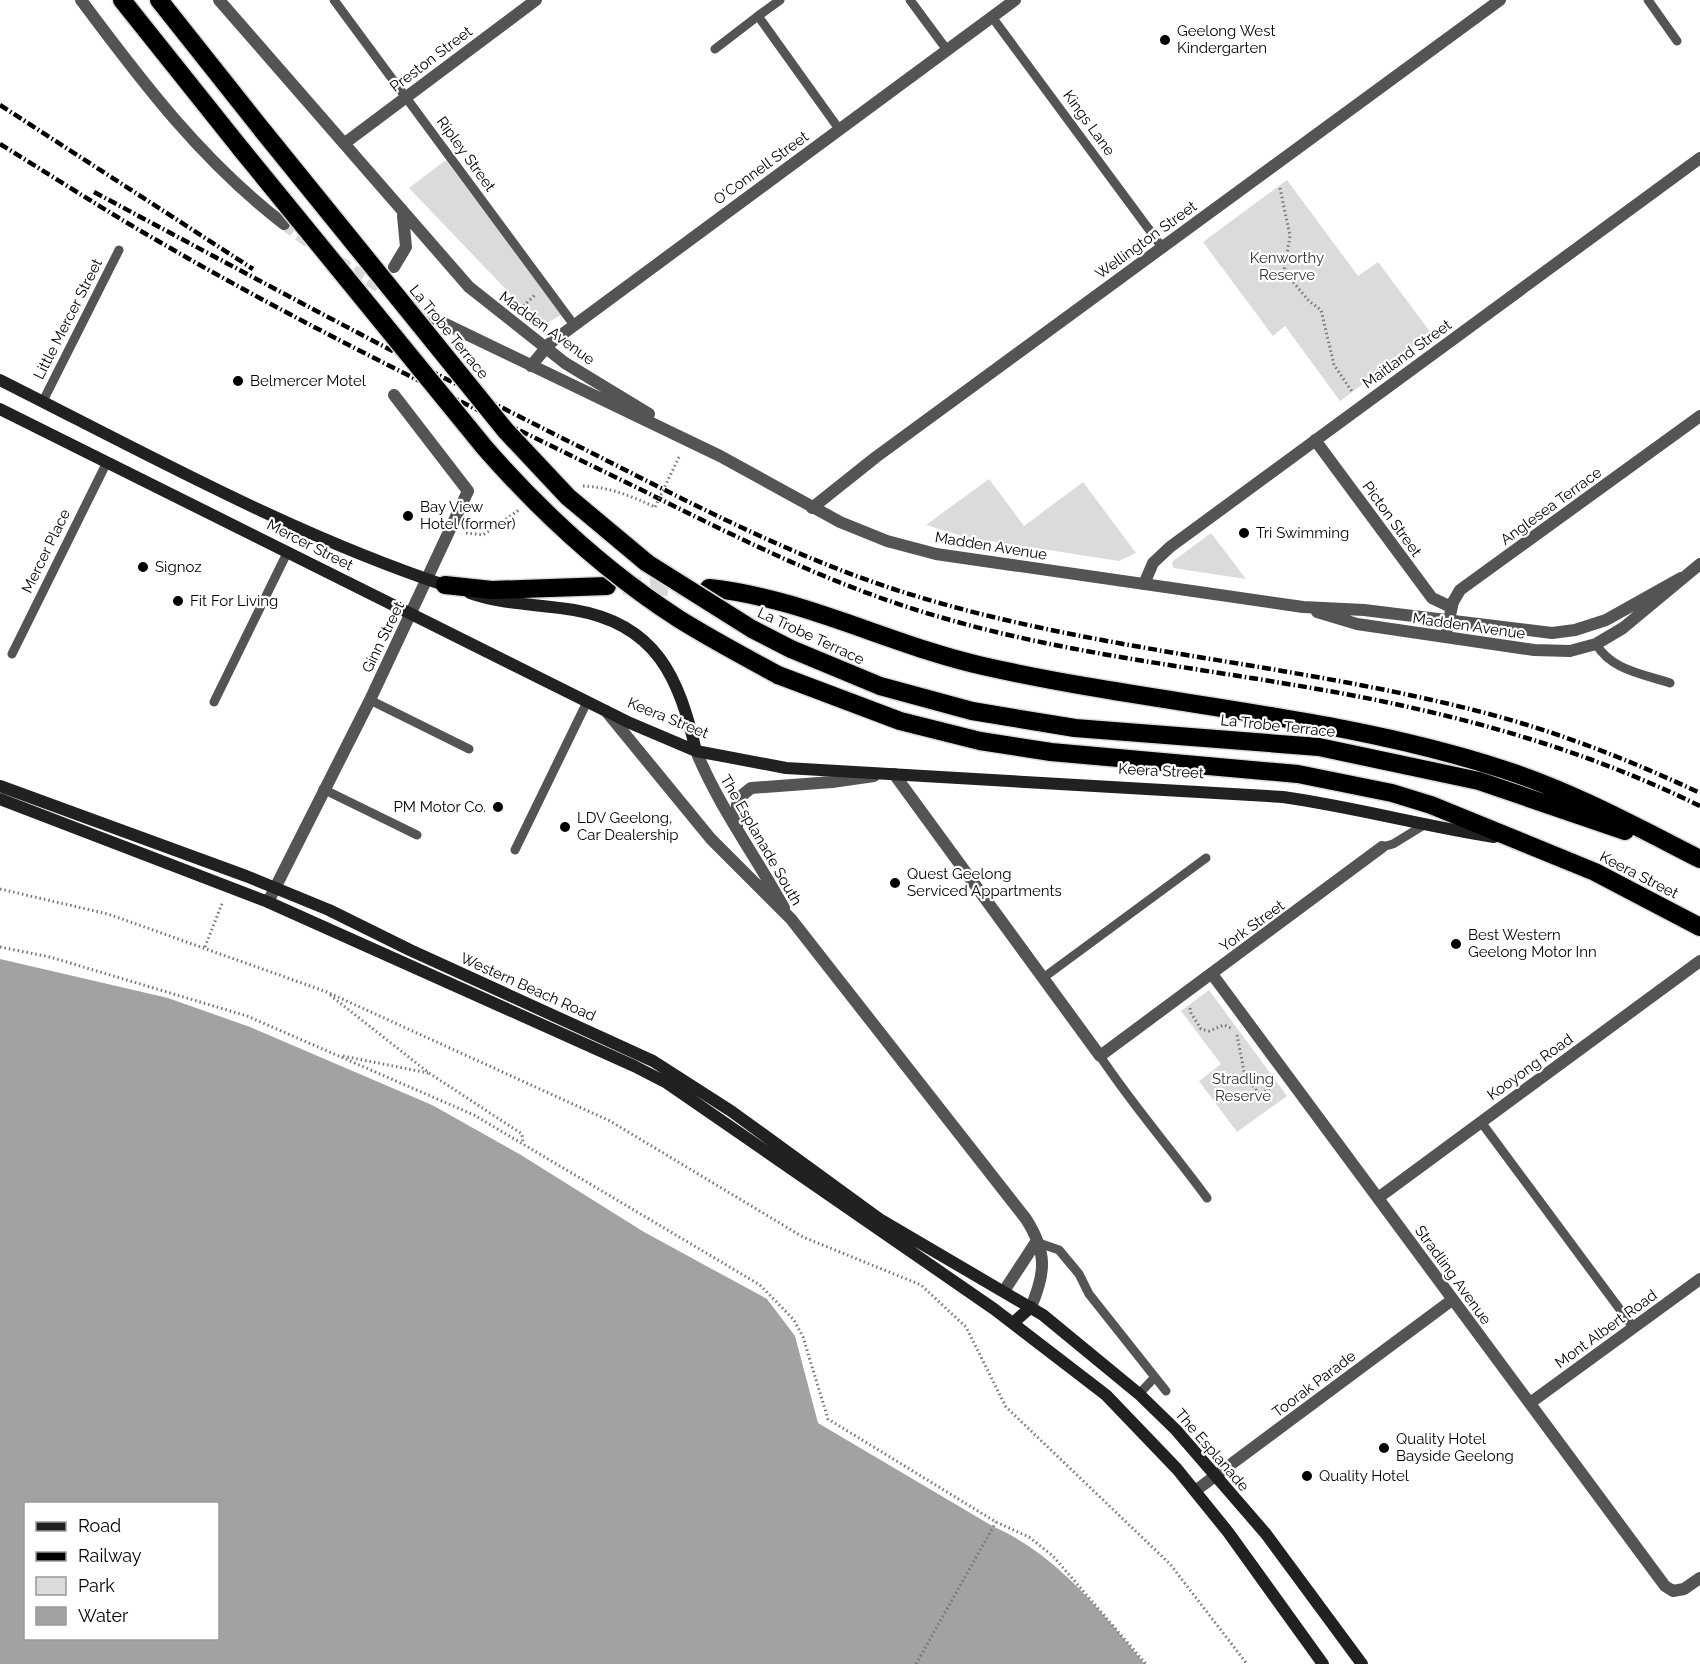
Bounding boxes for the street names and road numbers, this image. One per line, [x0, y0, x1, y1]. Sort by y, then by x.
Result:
street label: Preston Street [386, 22, 476, 96]
street label: Kings Lane [1059, 87, 1119, 159]
street label: Ripley Street [433, 113, 499, 195]
street label: O'Connell Street [710, 128, 812, 208]
street label: Wellington Street [1092, 197, 1200, 283]
street label: Little Mercer Street [30, 256, 106, 382]
street label: La Trobe Terrace [406, 281, 492, 383]
street label: Madden Avenue [496, 287, 598, 369]
street label: Maitland Street [1359, 316, 1455, 392]
street label: Anglesea Terrace [1497, 463, 1605, 549]
street label: Picton Street [1359, 478, 1425, 560]
street label: Mercer Place [18, 506, 74, 596]
street label: Mercer Street [264, 516, 356, 574]
street label: Madden Avenue [934, 528, 1049, 564]
street label: Ginn Street [358, 598, 408, 676]
street label: La Trobe Terrace [755, 603, 867, 669]
street label: Madden Avenue [1412, 609, 1527, 643]
street label: Keera Street [625, 694, 711, 742]
street label: La Trobe Terrace [1220, 711, 1337, 741]
street label: Keera Street [1118, 760, 1204, 782]
street label: The Esplanade South [716, 771, 806, 909]
street label: Keera Street [1597, 848, 1681, 902]
street label: York Street [1216, 896, 1288, 956]
street label: Western Beach Road [458, 949, 598, 1025]
street label: Kooyong Road [1484, 1030, 1576, 1104]
street label: Stradling Avenue [1411, 1222, 1495, 1328]
street label: Mont Albert Road [1552, 1286, 1660, 1372]
street label: Toorak Parade [1269, 1347, 1359, 1421]
street label: The Esplanade [1171, 1405, 1253, 1495]

